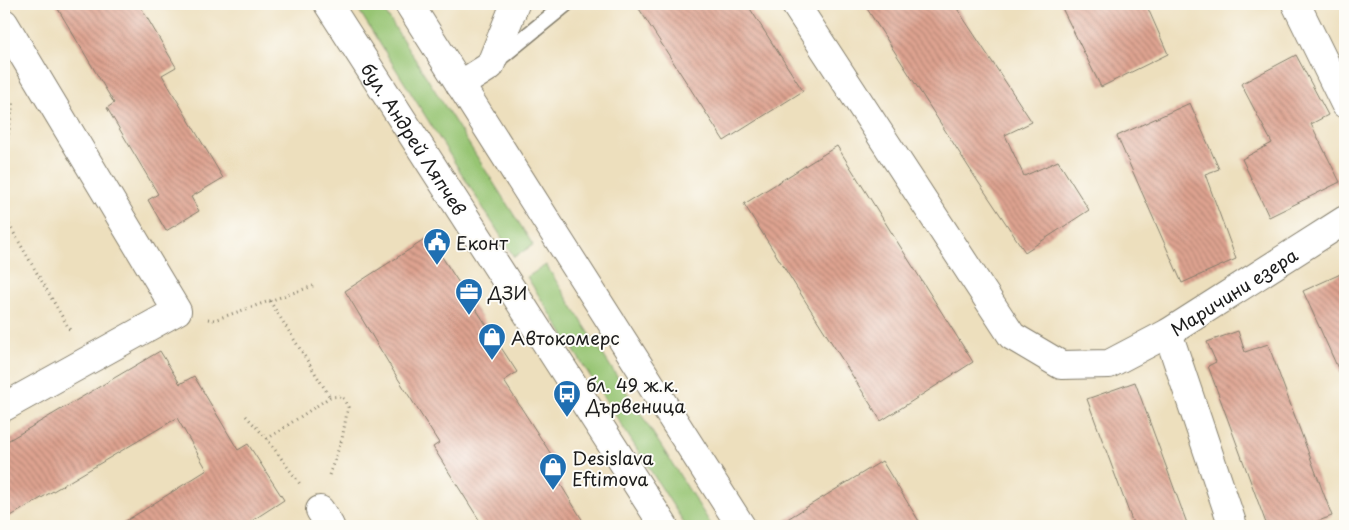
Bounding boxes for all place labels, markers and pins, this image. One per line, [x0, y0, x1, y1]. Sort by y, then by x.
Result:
public building icon: Еконт [422, 227, 452, 266]
place label: Еконт [456, 229, 508, 256]
office icon: ДЗИ [454, 277, 484, 316]
place label: ДЗИ [487, 279, 528, 306]
shop icon: Автокомерс [477, 322, 507, 361]
place label: Автокомерс [511, 324, 620, 351]
place label: бл. 49 ж.к. Дървеница [585, 371, 686, 419]
bus stop icon: бл. 49 ж.к. Дървеница [552, 379, 582, 418]
place label: Desislava Eftimova [572, 444, 654, 492]
shop icon: Desislava Eftimova [538, 452, 568, 491]

